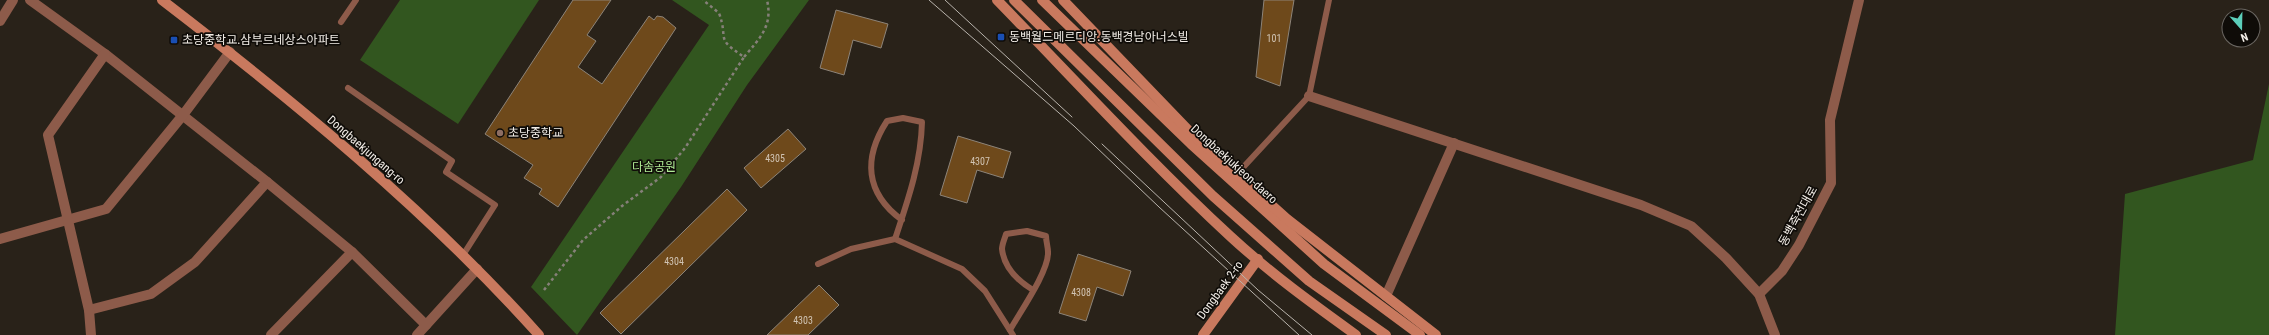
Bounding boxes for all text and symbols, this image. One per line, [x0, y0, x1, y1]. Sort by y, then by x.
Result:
north arrow [2221, 8, 2261, 48]
place label: 동백월드메르디앙.동백경남아너스빌 [1009, 30, 1189, 44]
text: N [2239, 30, 2250, 44]
marker: 동백월드메르디앙.동백경남아너스빌 [996, 32, 1006, 42]
place label: 초당중학교.삼부르네상스아파트 [182, 33, 340, 47]
house number: 101 [1267, 33, 1281, 44]
marker: 초당중학교.삼부르네상스아파트 [169, 35, 179, 45]
street label: Dongbaekjungang-ro [325, 113, 407, 187]
street label: Dongbaekjukjeon-daero [1188, 122, 1280, 206]
place label: 초당중학교 [508, 126, 563, 140]
marker: 초당중학교 [495, 128, 505, 138]
house number: 4305 [765, 153, 785, 164]
house number: 4307 [970, 156, 990, 167]
park label: 다솜공원 [632, 160, 676, 174]
street label: 동백죽전대로 [1776, 184, 1820, 248]
house number: 4304 [664, 256, 684, 267]
street label: Dongbaek 2-ro [1194, 258, 1246, 322]
house number: 4308 [1071, 287, 1091, 298]
house number: 4303 [793, 315, 813, 326]

